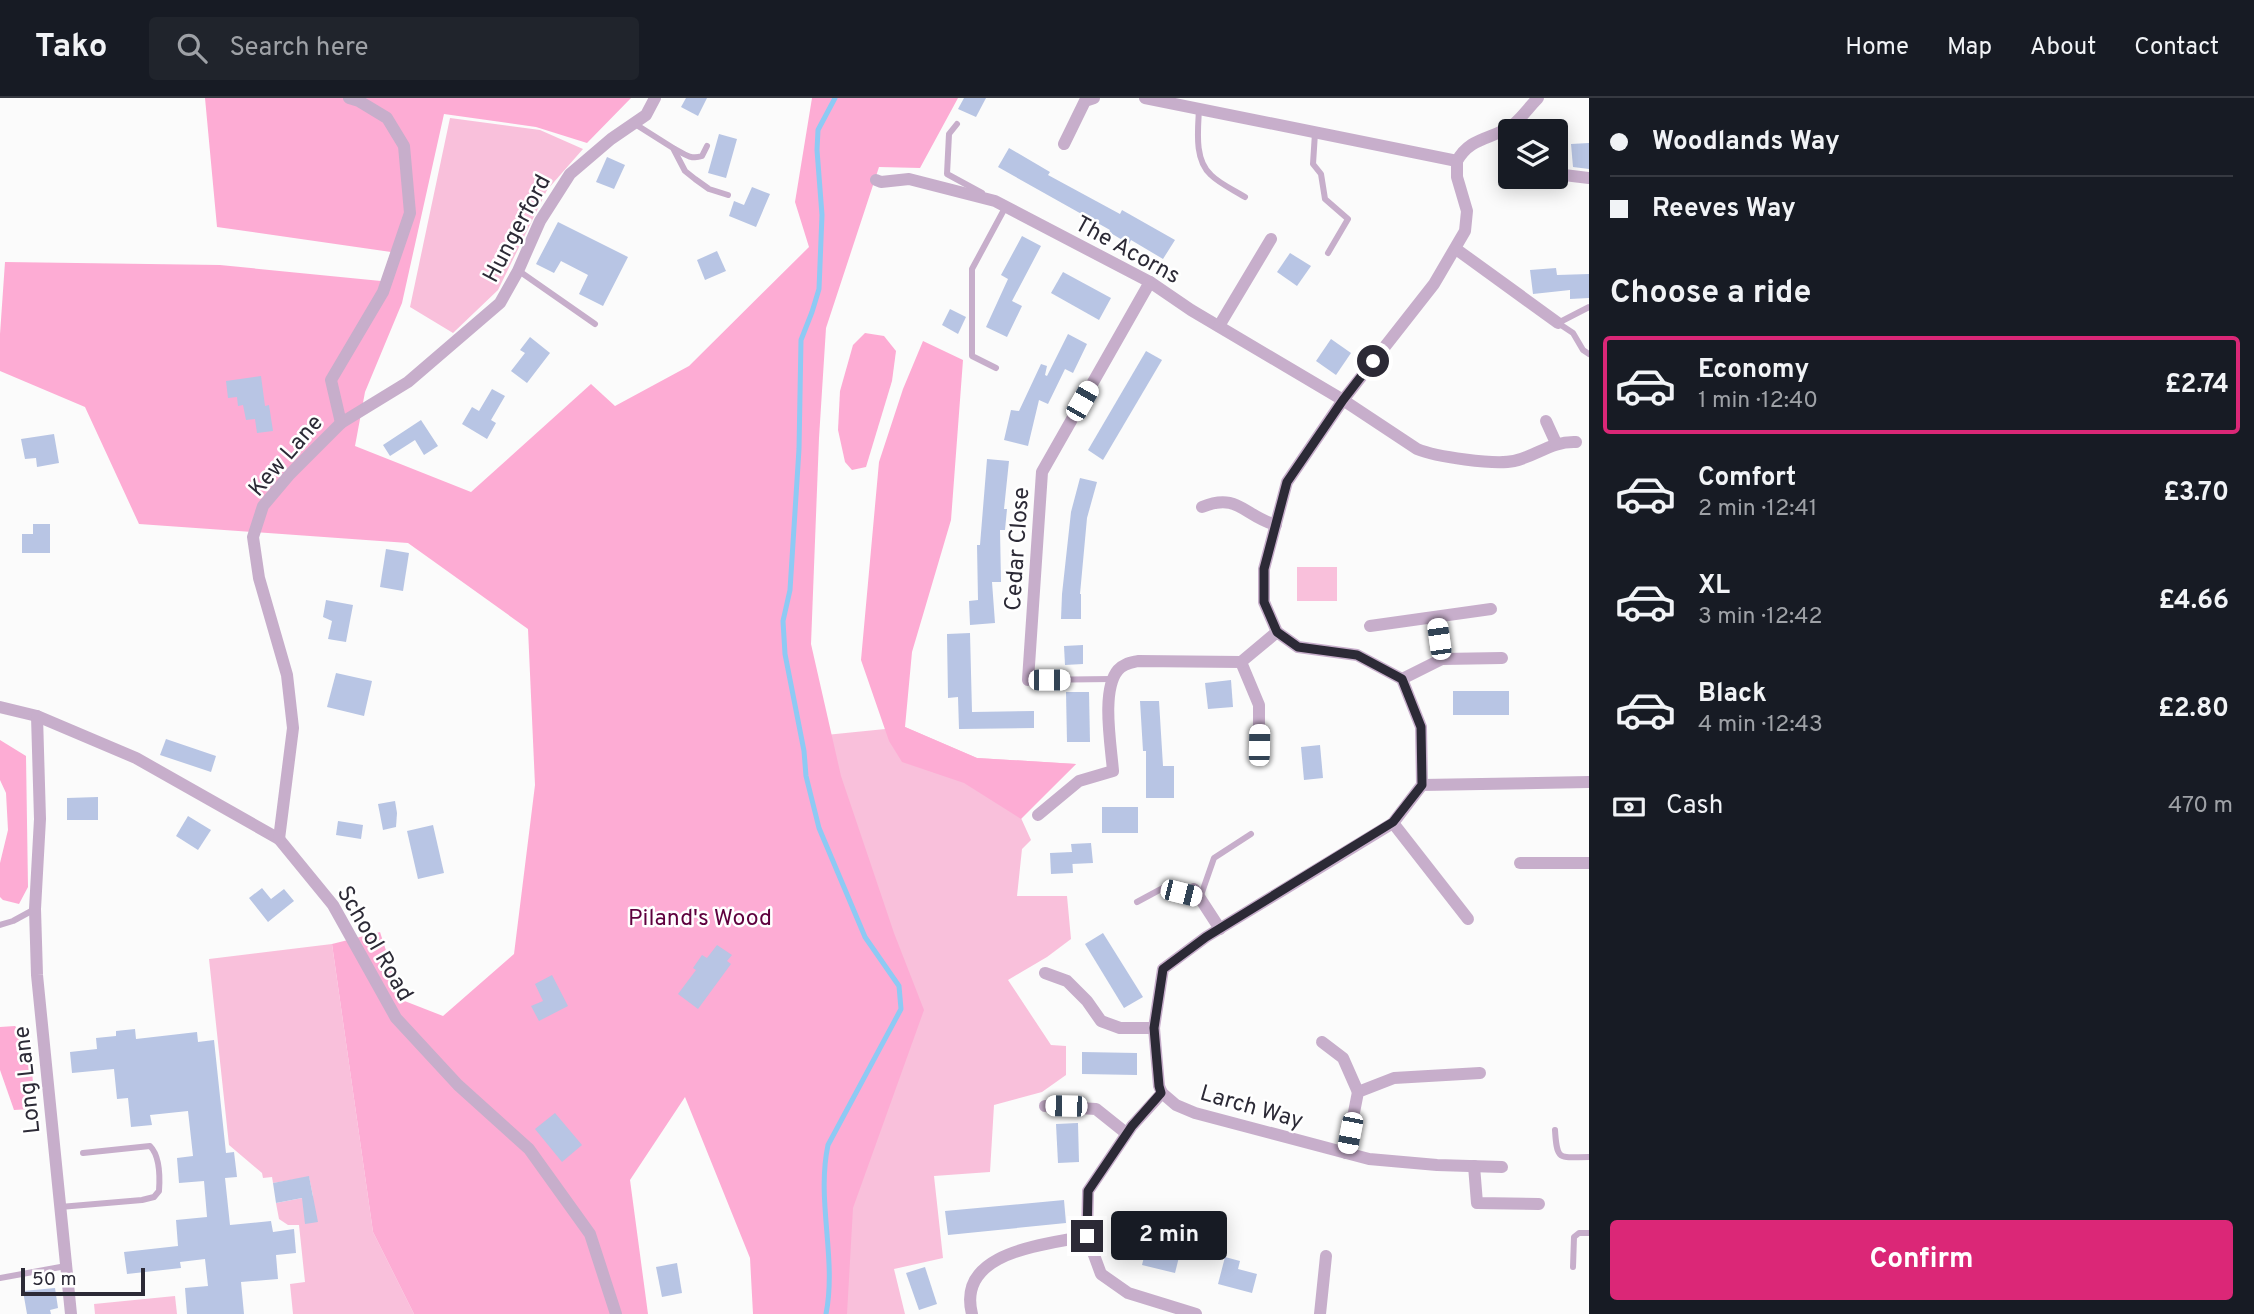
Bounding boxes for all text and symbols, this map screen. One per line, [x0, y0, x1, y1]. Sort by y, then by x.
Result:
search box [149, 17, 639, 80]
text: Tako [35, 27, 107, 69]
icon: search [173, 29, 211, 67]
text: Search here [229, 32, 368, 65]
text: Home [1845, 33, 1909, 63]
text: Map [1947, 33, 1992, 63]
text: About [2030, 33, 2096, 63]
text: Contact [2134, 33, 2219, 63]
map controls [1498, 119, 1568, 189]
button: layers [1498, 119, 1568, 189]
text: Woodlands Way [1652, 126, 1840, 159]
street label: Hungerford [478, 170, 559, 288]
text: Reeves Way [1652, 193, 1796, 226]
street label: The Acorns [1069, 210, 1185, 292]
text: Choose a ride [1610, 274, 1811, 314]
route start [1357, 345, 1389, 377]
icon: car [1614, 354, 1677, 417]
text: Economy [1698, 354, 1809, 387]
text: £2.74 [2165, 369, 2229, 402]
car [1063, 378, 1102, 424]
text: 1 min · 12:40 [1698, 387, 1818, 416]
street label: Kew Lane [243, 410, 330, 504]
icon: car [1614, 462, 1677, 525]
text: Comfort [1698, 462, 1796, 495]
text: £3.70 [2163, 477, 2229, 510]
street label: Cedar Close [1000, 486, 1037, 612]
text: 2 min · 12:41 [1698, 495, 1817, 524]
icon: car [1614, 570, 1677, 633]
text: XL [1698, 570, 1730, 603]
text: £4.66 [2158, 585, 2229, 618]
text: 3 min · 12:42 [1698, 603, 1823, 632]
car [1426, 617, 1453, 661]
car [1029, 670, 1071, 691]
icon: car [1614, 678, 1677, 741]
text: Black [1698, 678, 1767, 711]
text: £2.80 [2158, 693, 2229, 726]
text: 4 min · 12:43 [1698, 711, 1823, 740]
car [1249, 724, 1270, 766]
icon: cash [1610, 788, 1648, 826]
text: Cash [1666, 790, 1723, 823]
text: 470 m [2168, 792, 2233, 821]
car [1159, 878, 1204, 908]
street label: School Road [329, 881, 419, 1007]
park label: Piland's Wood [628, 905, 772, 934]
street label: Long Lane [8, 1024, 49, 1135]
street label: Larch Way [1196, 1080, 1306, 1137]
car [1045, 1095, 1088, 1117]
car [1336, 1110, 1365, 1156]
callout: 2 min [1112, 1212, 1227, 1260]
route end [1071, 1220, 1103, 1252]
button: Confirm [1610, 1220, 2233, 1300]
text: 2 min [1139, 1221, 1199, 1250]
scale bar [21, 1265, 145, 1297]
text: 50 m [32, 1268, 77, 1292]

